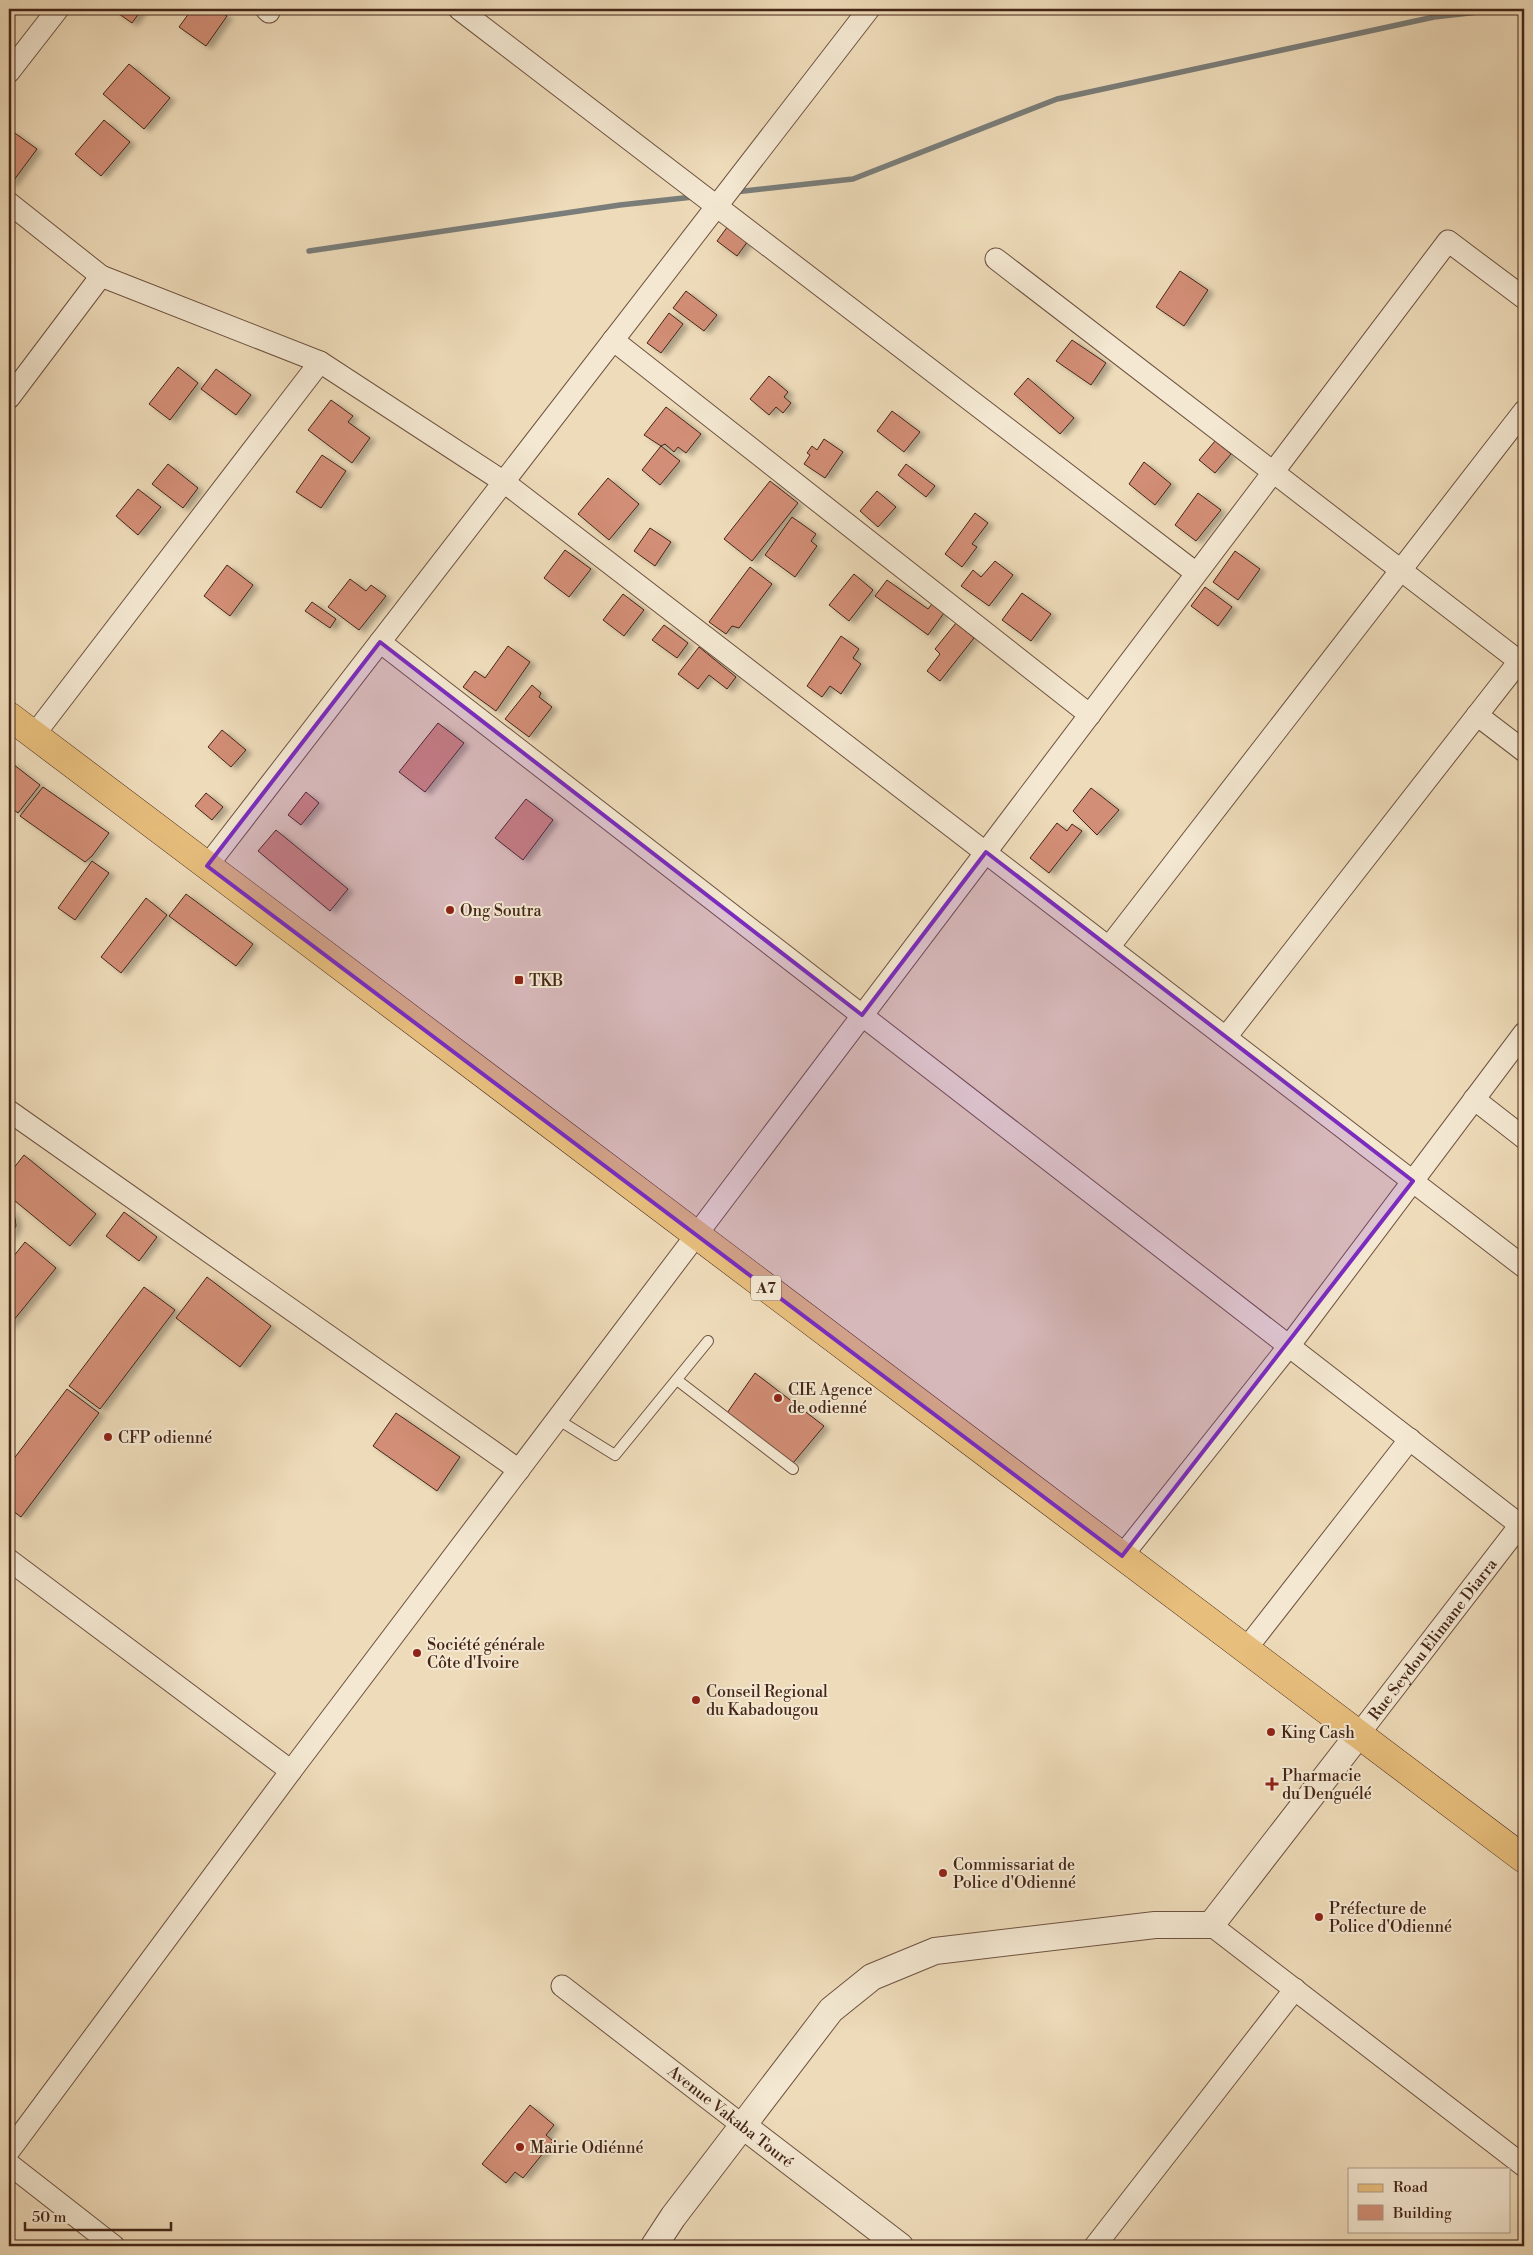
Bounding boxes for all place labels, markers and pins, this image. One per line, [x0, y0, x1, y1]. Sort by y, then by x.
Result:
place label: Ong Soutra [460, 901, 542, 921]
marker: Ong Soutra [444, 904, 456, 916]
place label: TKB [529, 971, 563, 991]
marker: TKB [513, 974, 525, 986]
place label: CIE Agence de odienné [788, 1380, 873, 1418]
marker: CIE Agence de odienné [772, 1392, 784, 1404]
place label: CFP odienné [118, 1428, 212, 1448]
marker: CFP odienné [102, 1431, 114, 1443]
place label: Société générale Côte d'Ivoire [427, 1635, 545, 1673]
marker: Société générale Côte d'Ivoire [411, 1647, 423, 1659]
place label: Conseil Regional du Kabadougou [706, 1682, 828, 1720]
marker: Conseil Regional du Kabadougou [690, 1694, 702, 1706]
place label: King Cash [1281, 1723, 1355, 1743]
marker: King Cash [1265, 1726, 1277, 1738]
place label: Pharmacie du Denguélé [1282, 1766, 1372, 1804]
marker: Pharmacie du Denguélé [1266, 1778, 1278, 1790]
place label: Commissariat de Police d'Odienné [953, 1855, 1076, 1893]
marker: Commissariat de Police d'Odienné [937, 1867, 949, 1879]
place label: Préfecture de Police d'Odienné [1329, 1899, 1452, 1937]
marker: Préfecture de Police d'Odienné [1313, 1911, 1325, 1923]
place label: Mairie Odiénné [530, 2138, 644, 2158]
marker: Mairie Odiénné [514, 2141, 526, 2153]

